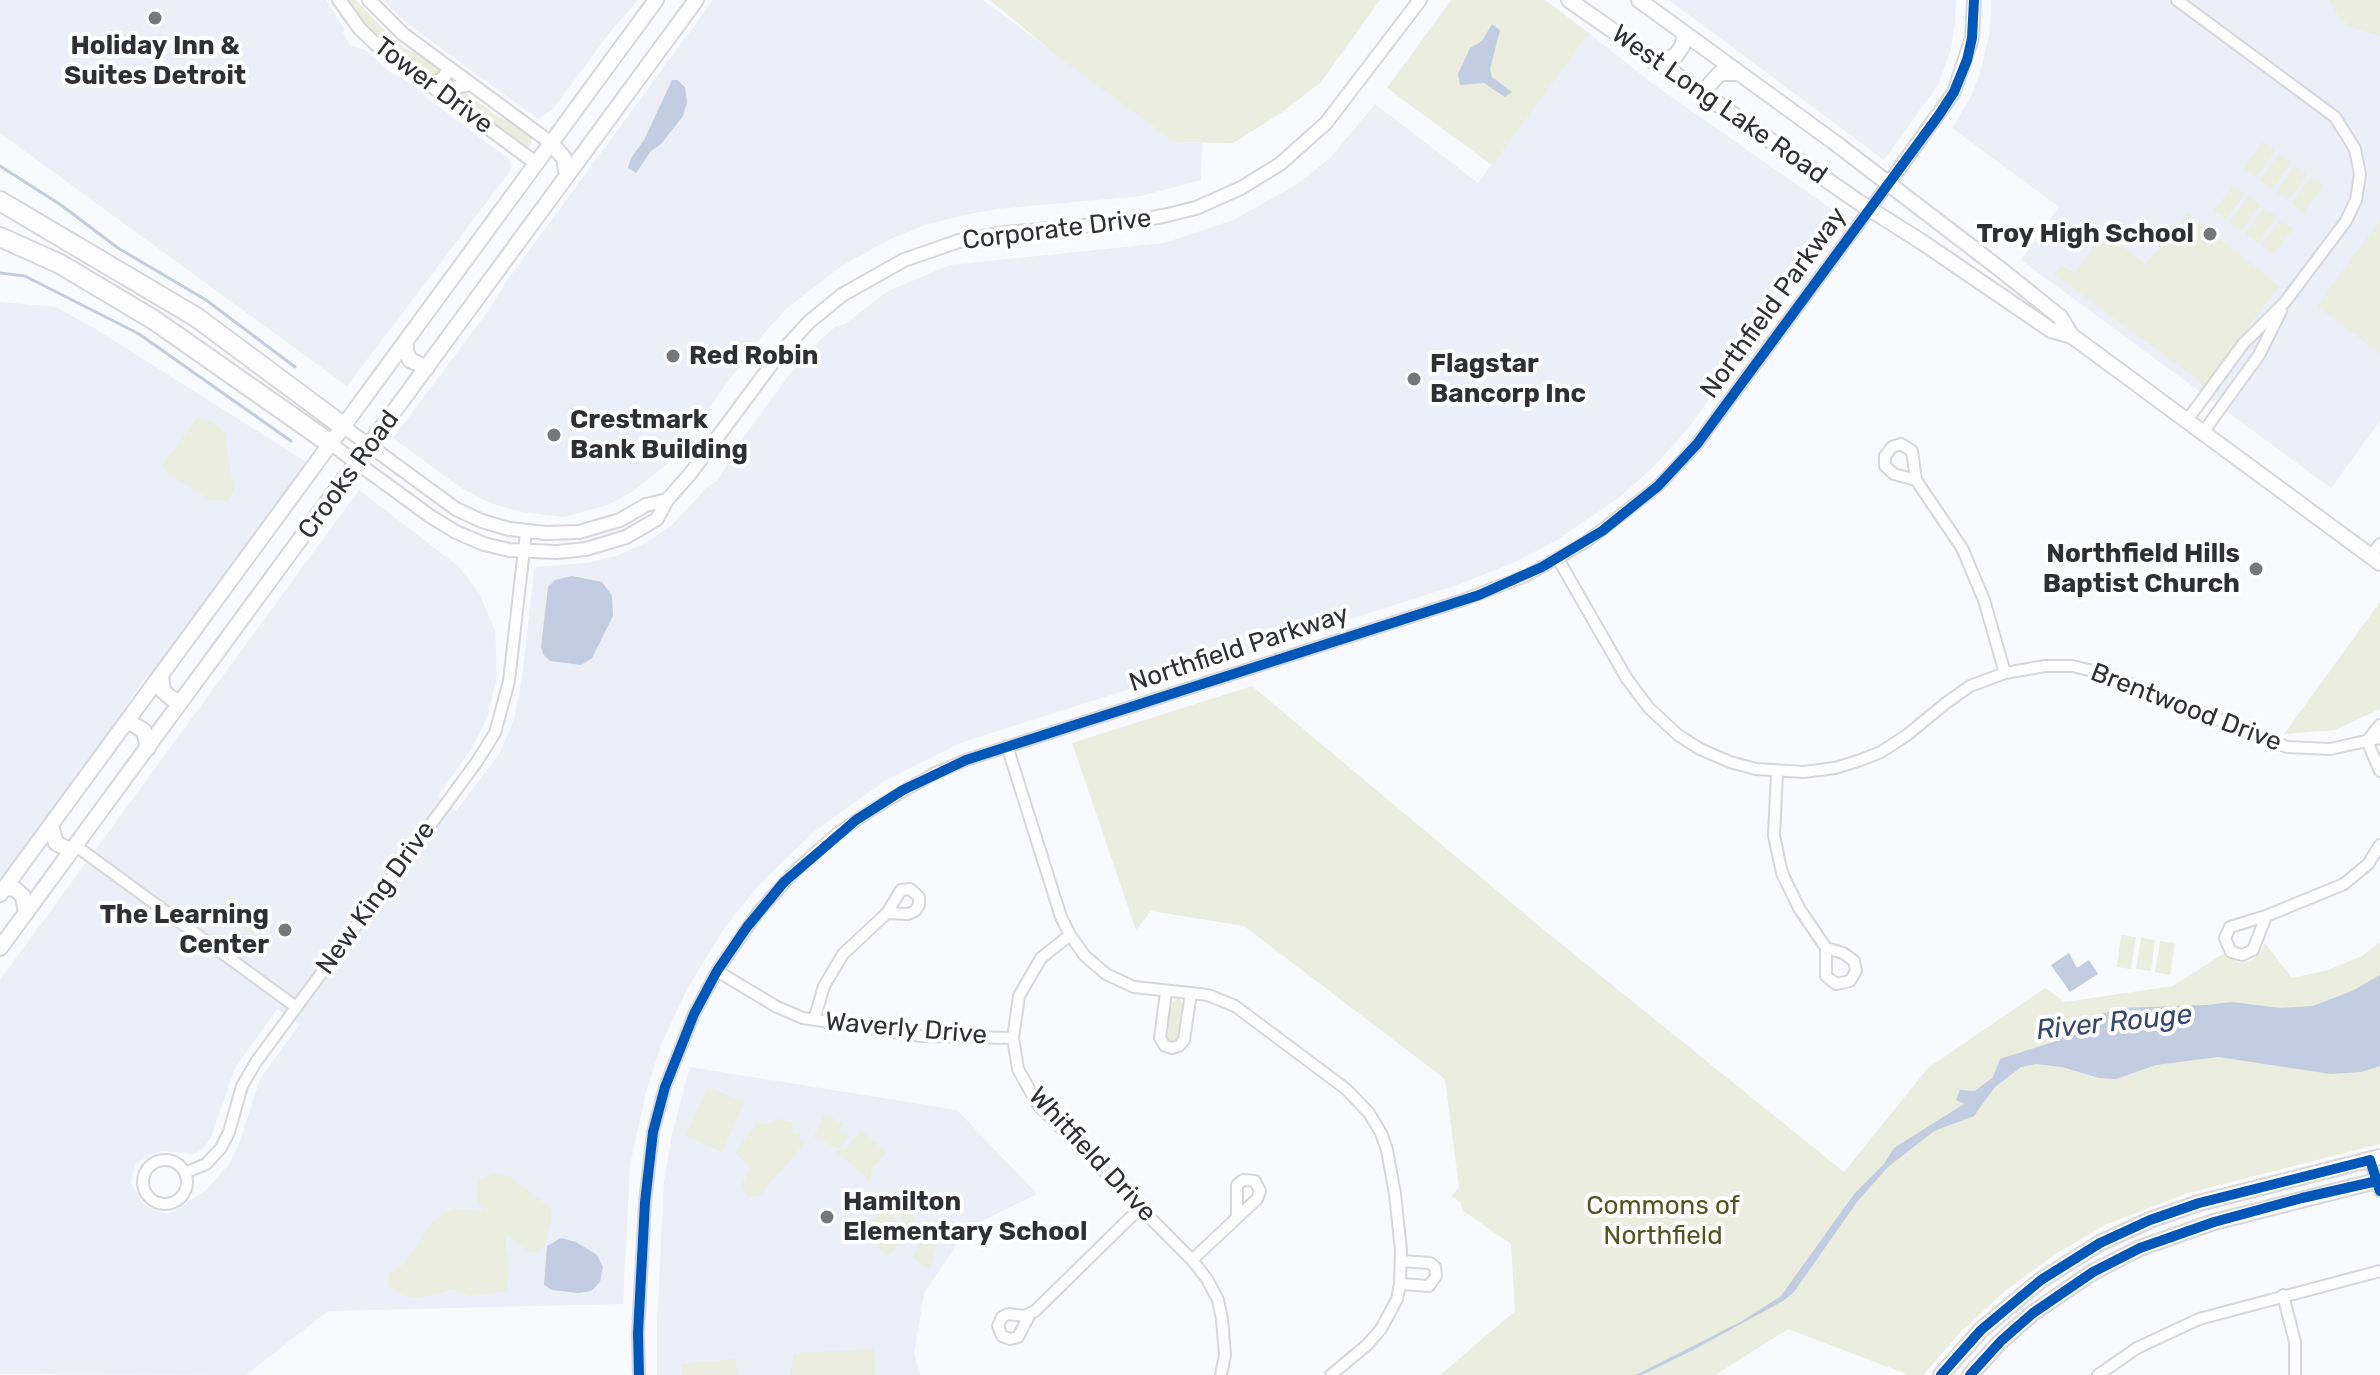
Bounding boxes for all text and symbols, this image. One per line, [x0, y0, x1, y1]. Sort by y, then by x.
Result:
marker: Holiday Inn & Suites Detroit [146, 9, 164, 27]
street label: West Long Lake Road [1605, 19, 1833, 191]
place label: Holiday Inn & Suites Detroit [64, 30, 246, 92]
street label: Tower Drive [367, 31, 499, 141]
street label: Northfield Parkway [1694, 201, 1854, 405]
street label: Corporate Drive [961, 203, 1153, 257]
place label: Troy High School [1977, 218, 2194, 250]
marker: Troy High School [2201, 225, 2219, 243]
place label: Red Robin [689, 340, 818, 372]
marker: Red Robin [664, 347, 682, 365]
place label: Flagstar Bancorp Inc [1430, 348, 1586, 410]
marker: Flagstar Bancorp Inc [1405, 370, 1423, 388]
place label: Crestmark Bank Building [570, 404, 748, 466]
street label: Crooks Road [292, 405, 406, 545]
marker: Crestmark Bank Building [545, 426, 563, 444]
place label: Northfield Hills Baptist Church [2043, 538, 2240, 600]
marker: Northfield Hills Baptist Church [2247, 560, 2265, 578]
street label: Northfield Parkway [1125, 599, 1353, 699]
street label: Brentwood Drive [2086, 657, 2286, 759]
street label: New King Drive [310, 815, 442, 981]
place label: The Learning Center [100, 899, 269, 960]
marker: The Learning Center [276, 921, 294, 939]
water label: River Rouge [2034, 998, 2194, 1048]
street label: Waverly Drive [824, 1006, 988, 1052]
street label: Whitfield Drive [1022, 1081, 1162, 1229]
place label: Hamilton Elementary School [843, 1186, 1087, 1248]
park label: Commons of Northfield [1586, 1190, 1740, 1252]
marker: Hamilton Elementary School [818, 1208, 836, 1226]

